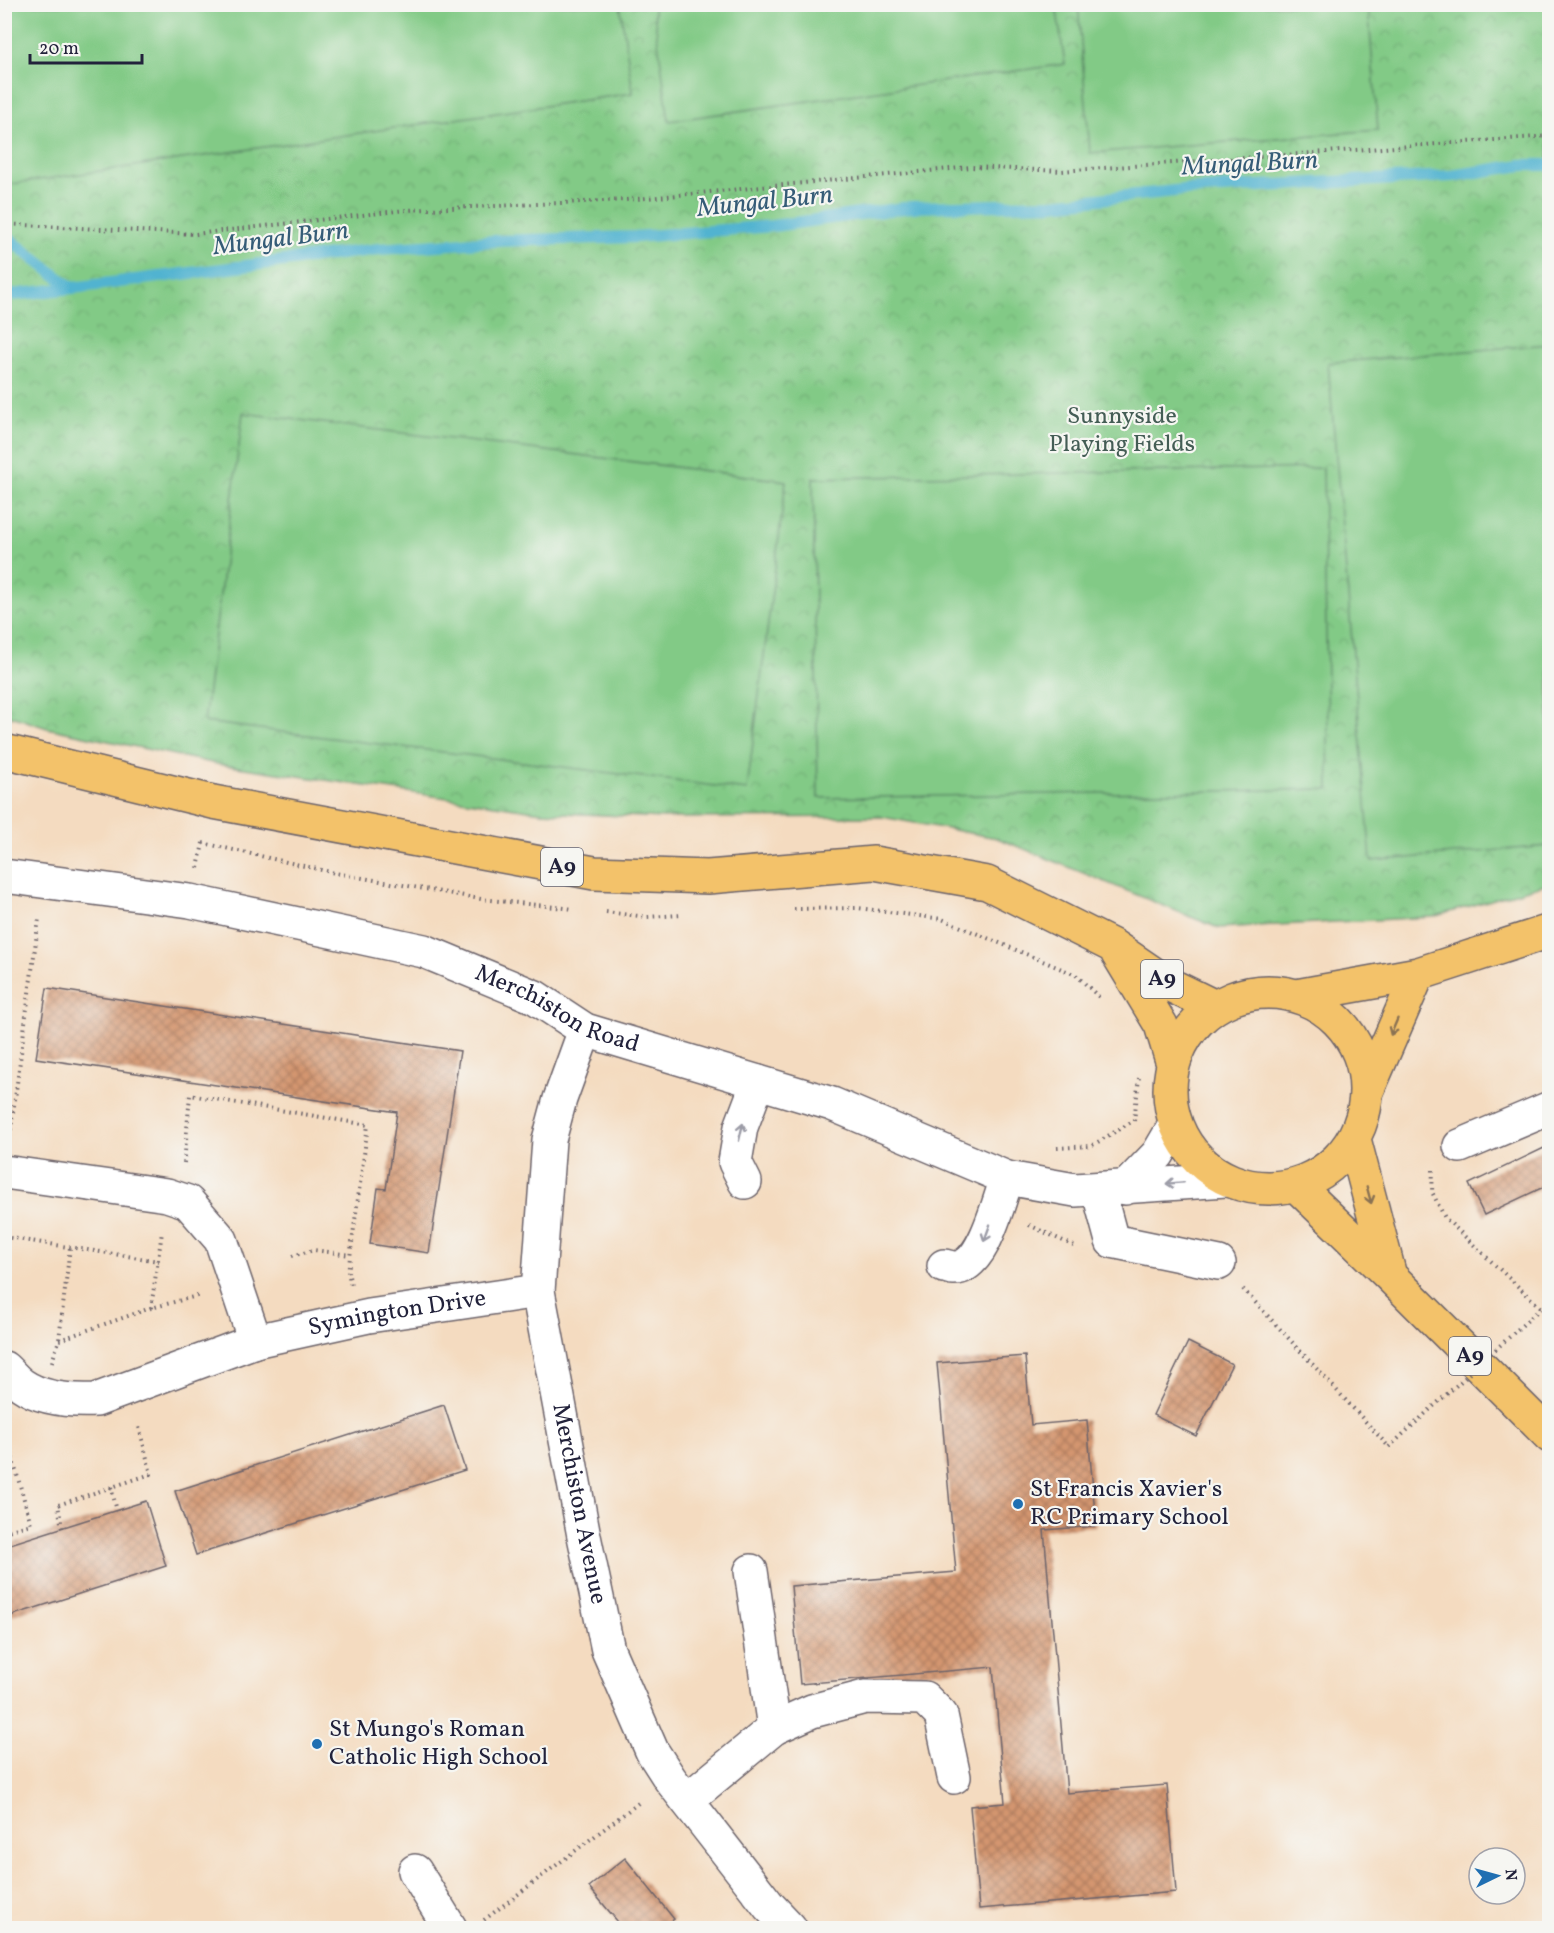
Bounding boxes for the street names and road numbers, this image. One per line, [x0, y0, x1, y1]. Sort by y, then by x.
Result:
road number: A9 [541, 848, 583, 886]
street label: Merchiston Road [469, 957, 643, 1062]
road number: A9 [1141, 960, 1183, 998]
street label: Symington Drive [305, 1282, 488, 1346]
road number: A9 [1449, 1337, 1491, 1375]
street label: Merchiston Avenue [542, 1401, 615, 1607]

